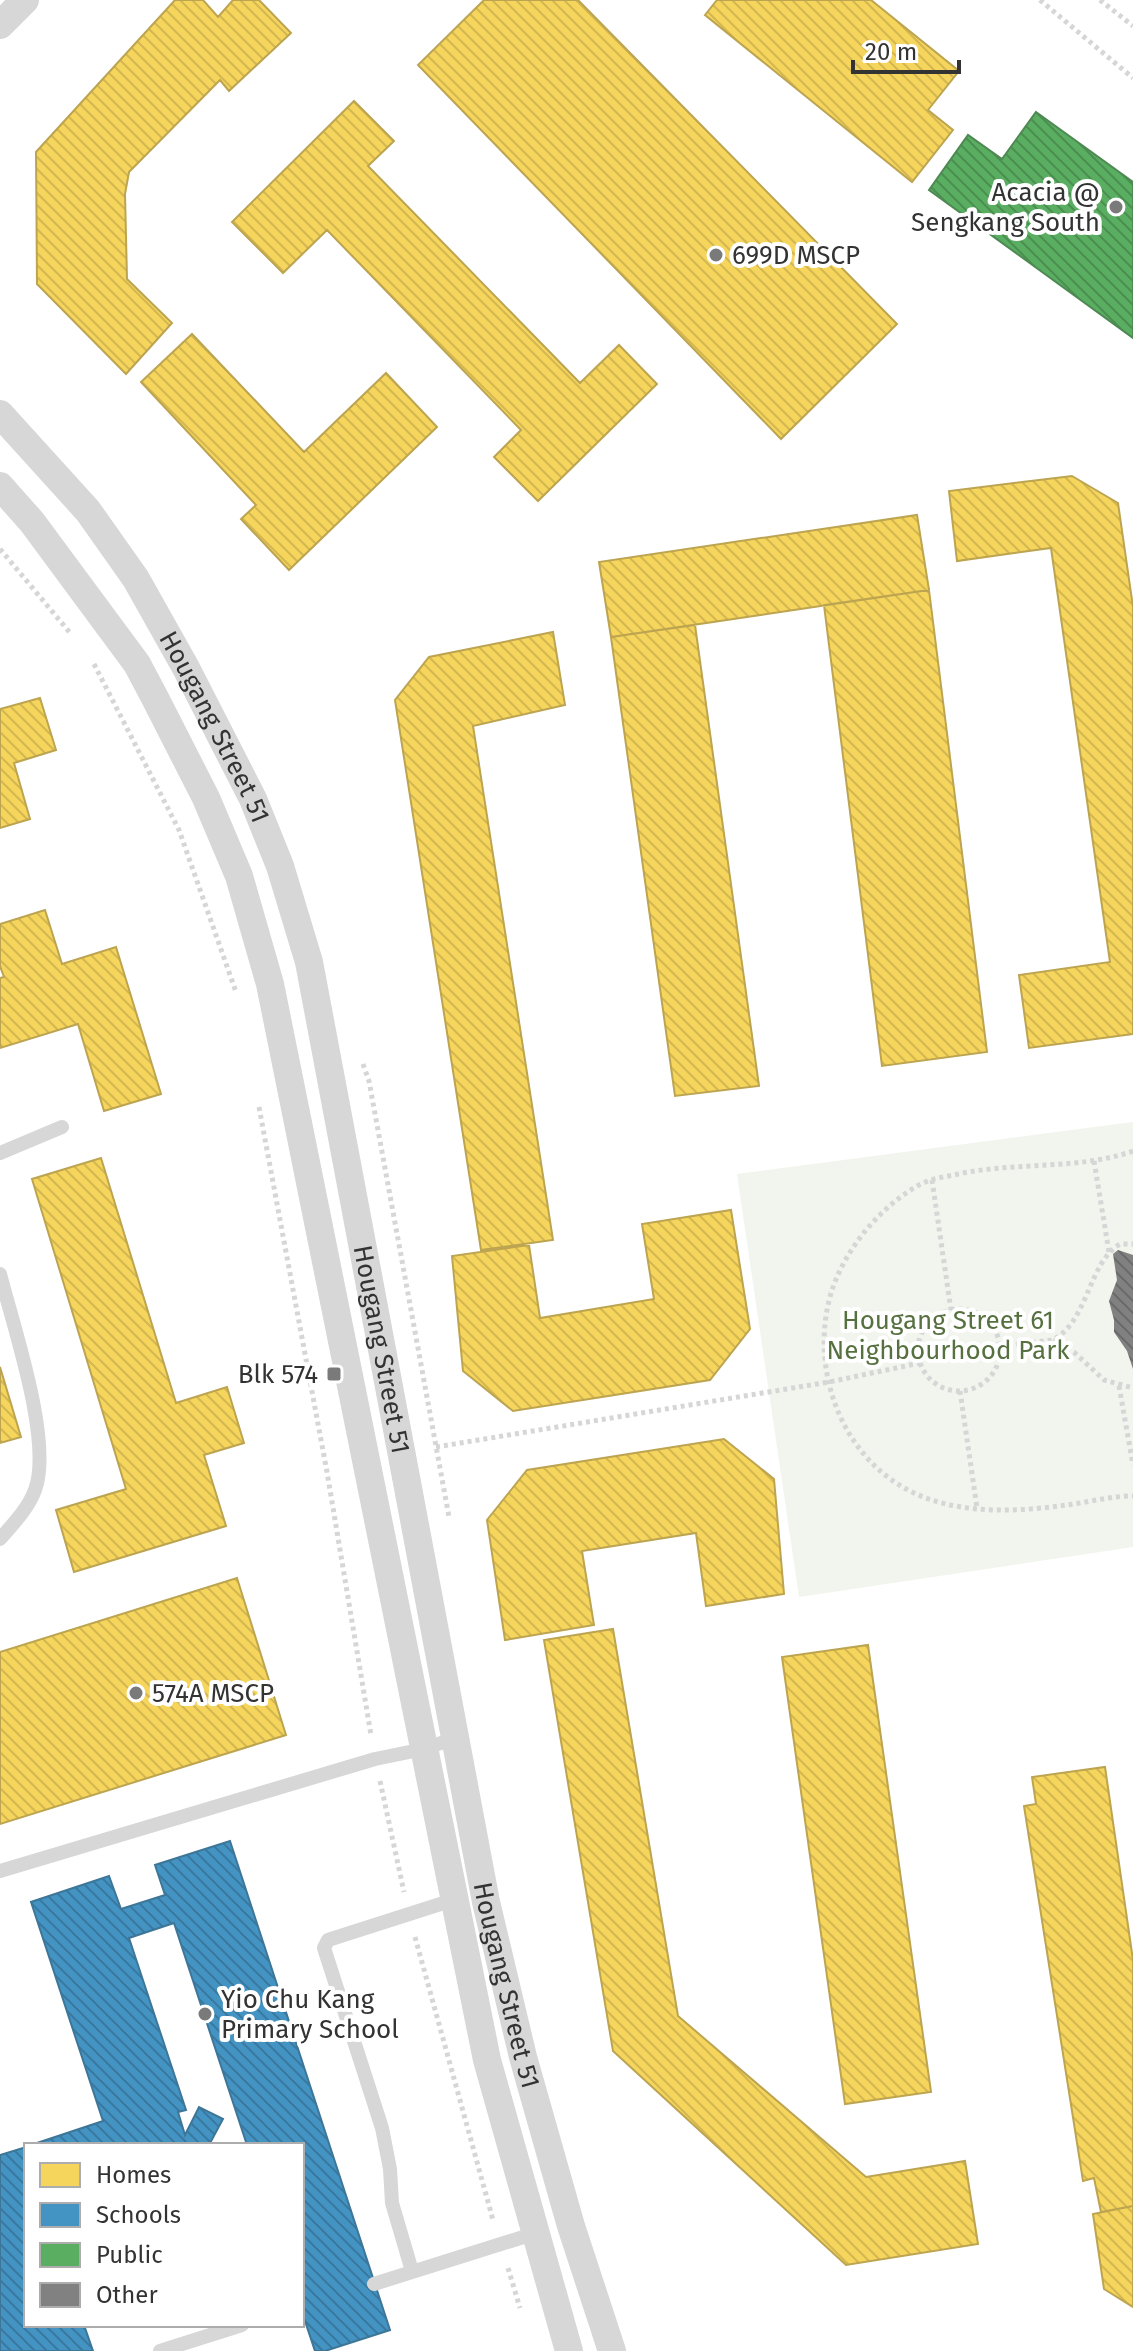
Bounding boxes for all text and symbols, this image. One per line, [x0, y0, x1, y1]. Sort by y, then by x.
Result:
scale bar [853, 24, 959, 74]
text: 20 m [865, 38, 917, 66]
place label: Acacia @ Sengkang South [911, 177, 1100, 238]
marker: Acacia @ Sengkang South [1107, 198, 1125, 216]
place label: 699D MSCP [732, 240, 860, 271]
marker: 699D MSCP [707, 246, 725, 264]
street label: Hougang Street 51 [152, 626, 276, 827]
street label: Hougang Street 51 [347, 1243, 416, 1456]
park label: Hougang Street 61 Neighbourhood Park [826, 1305, 1070, 1366]
place label: Blk 574 [238, 1359, 318, 1390]
marker: Blk 574 [325, 1365, 343, 1383]
place label: 574A MSCP [152, 1678, 274, 1709]
marker: 574A MSCP [127, 1684, 145, 1702]
street label: Hougang Street 51 [467, 1879, 546, 2092]
place label: Yio Chu Kang Primary School [221, 1984, 399, 2045]
marker: Yio Chu Kang Primary School [196, 2005, 214, 2023]
legend [24, 2143, 304, 2327]
text: Homes [96, 2161, 171, 2189]
text: Schools [96, 2201, 181, 2229]
text: Public [96, 2241, 163, 2269]
text: Other [96, 2281, 158, 2309]

